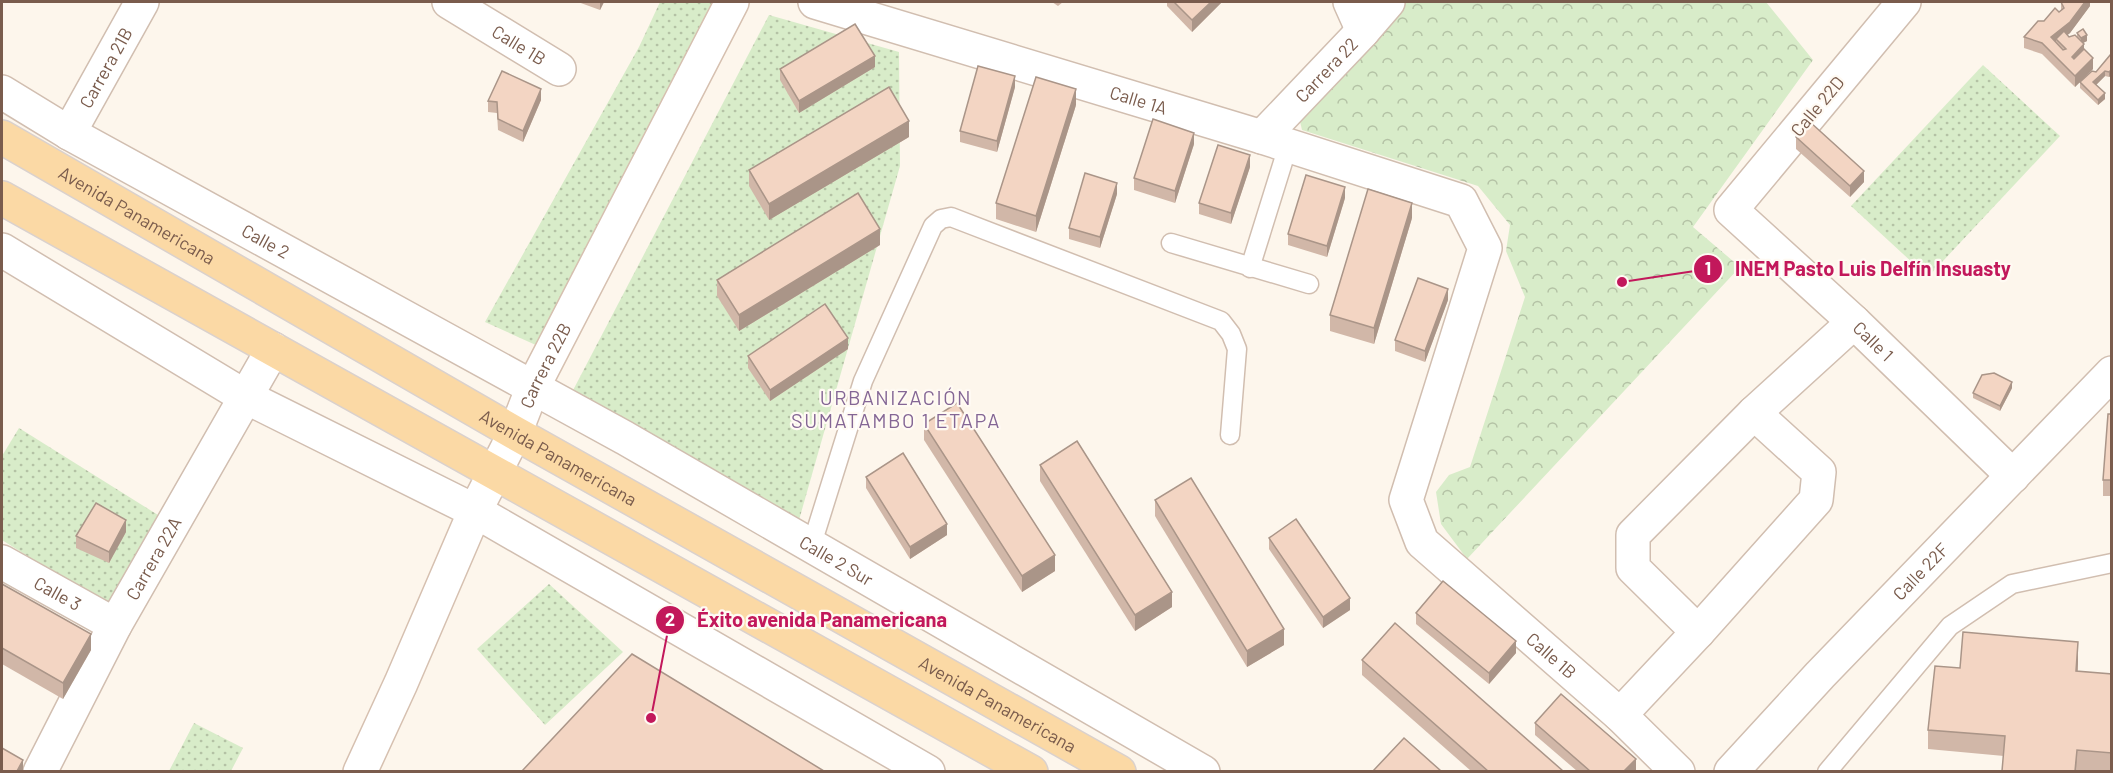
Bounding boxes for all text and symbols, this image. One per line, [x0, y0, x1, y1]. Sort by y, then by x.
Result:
street label: Calle 1B [488, 20, 550, 69]
street label: Carrera 21B [74, 23, 137, 112]
street label: Carrera 22 [1290, 33, 1362, 107]
street label: Calle 22D [1785, 71, 1849, 141]
street label: Calle 1A [1107, 81, 1170, 119]
street label: Avenida Panamericana [55, 161, 219, 269]
street label: Calle 2 [238, 219, 294, 263]
callout: INEM Pasto Luis Delfín Insuasty [1693, 250, 2023, 288]
text: INEM Pasto Luis Delfín Insuasty [1735, 256, 2011, 280]
text: 1 [1705, 257, 1711, 279]
street label: Calle 1 [1849, 316, 1898, 365]
street label: Carrera 22B [515, 319, 575, 411]
district label: URBANIZACIÓN SUMATAMBO 1 ETAPA [791, 385, 1001, 432]
street label: Avenida Panamericana [476, 404, 641, 510]
street label: Carrera 22A [121, 513, 186, 604]
street label: Calle 2 Sur [796, 530, 878, 590]
street label: Calle 22F [1888, 538, 1953, 604]
street label: Calle 3 [30, 571, 85, 615]
callout: Éxito avenida Panamericana [655, 601, 959, 639]
text: Éxito avenida Panamericana [697, 607, 947, 631]
text: 2 [665, 608, 675, 630]
street label: Calle 1B [1522, 628, 1581, 683]
street label: Avenida Panamericana [915, 651, 1080, 757]

